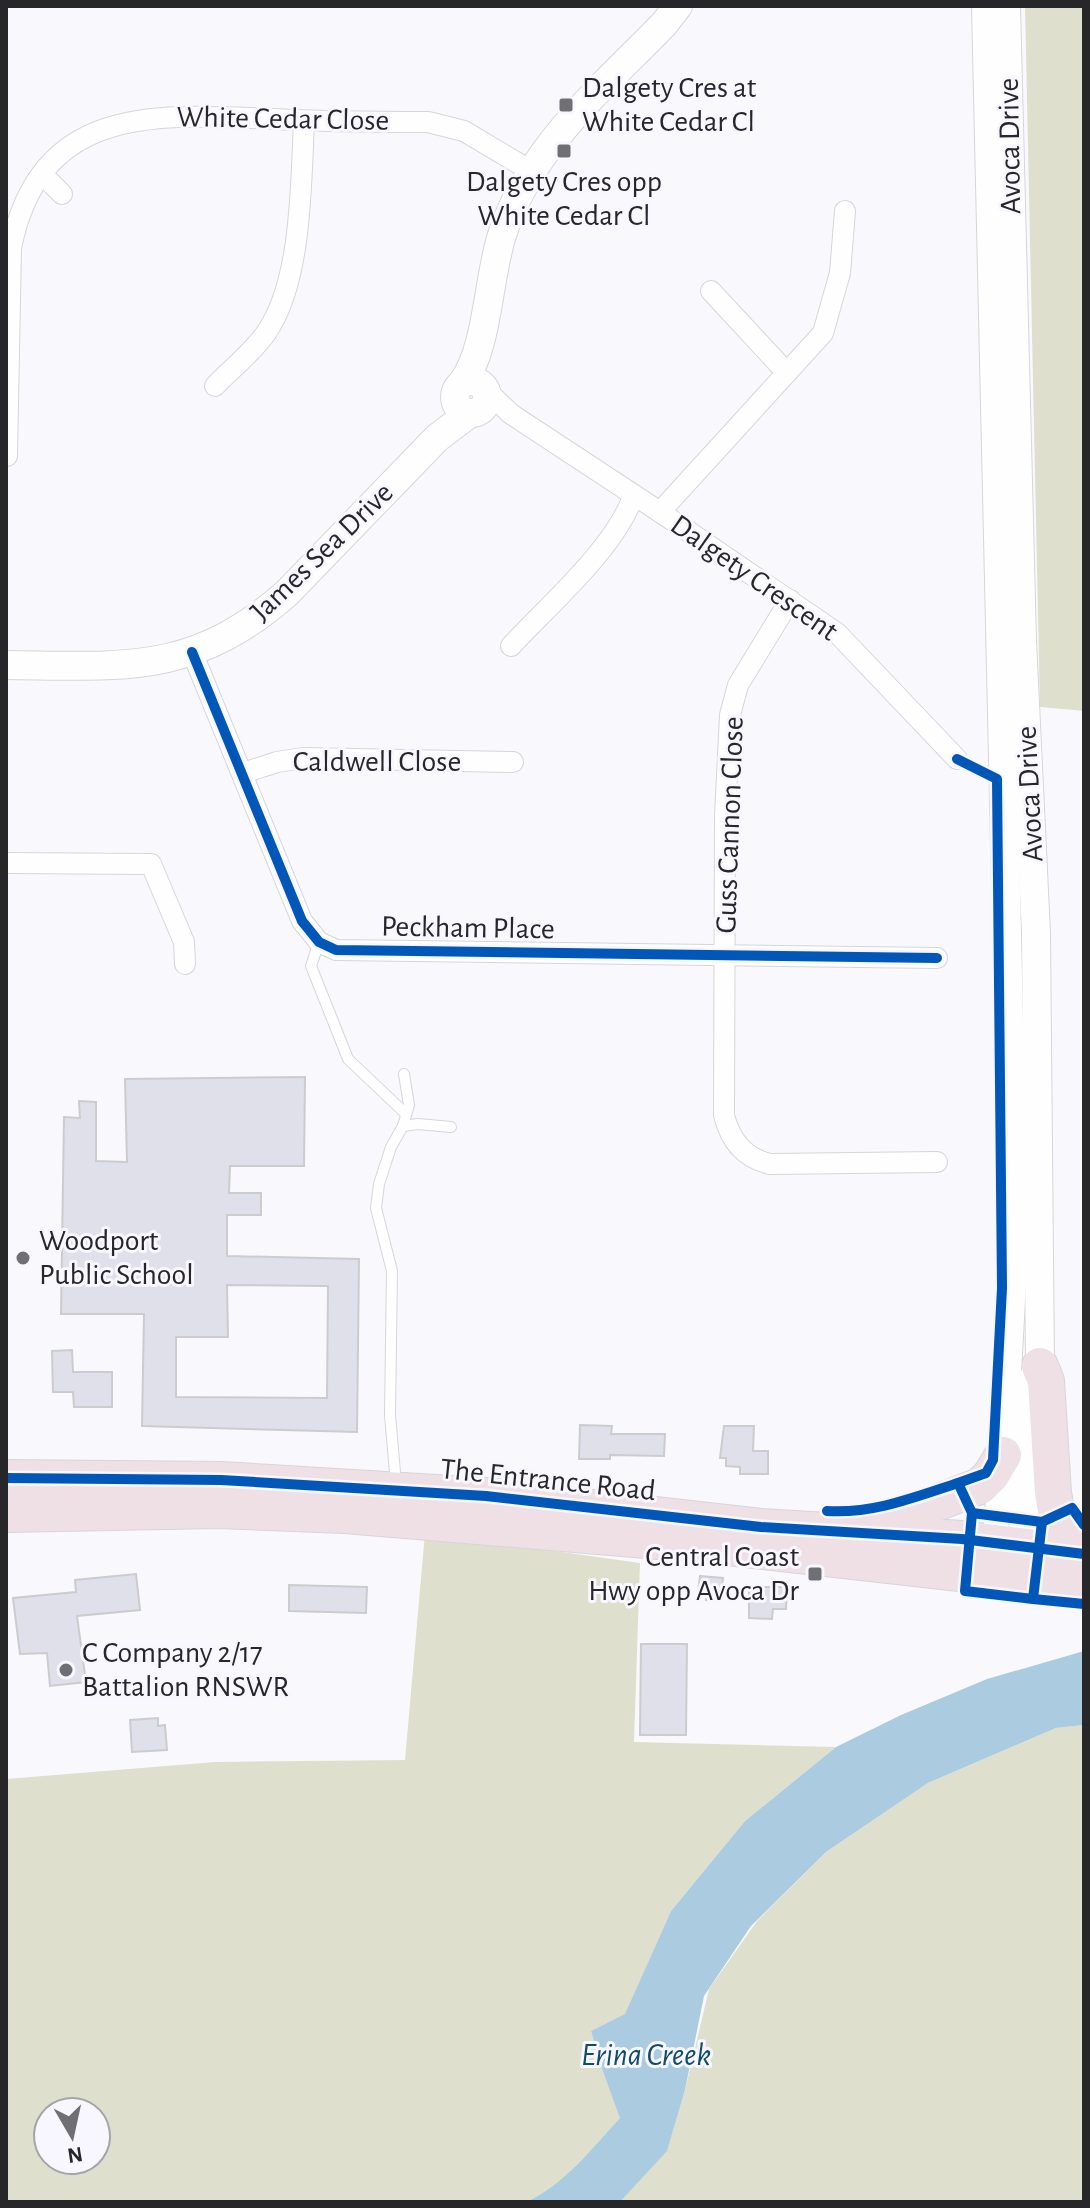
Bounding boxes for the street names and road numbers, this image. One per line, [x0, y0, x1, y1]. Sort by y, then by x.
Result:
street label: Avoca Drive [994, 78, 1026, 214]
street label: White Cedar Close [176, 102, 390, 136]
street label: James Sea Drive [245, 477, 399, 627]
street label: Dalgety Crescent [665, 509, 843, 647]
street label: Guss Cannon Close [711, 716, 749, 934]
street label: Avoca Drive [1011, 725, 1049, 863]
street label: Caldwell Close [293, 747, 461, 777]
street label: Peckham Place [381, 911, 555, 945]
street label: The Entrance Road [439, 1454, 657, 1506]

